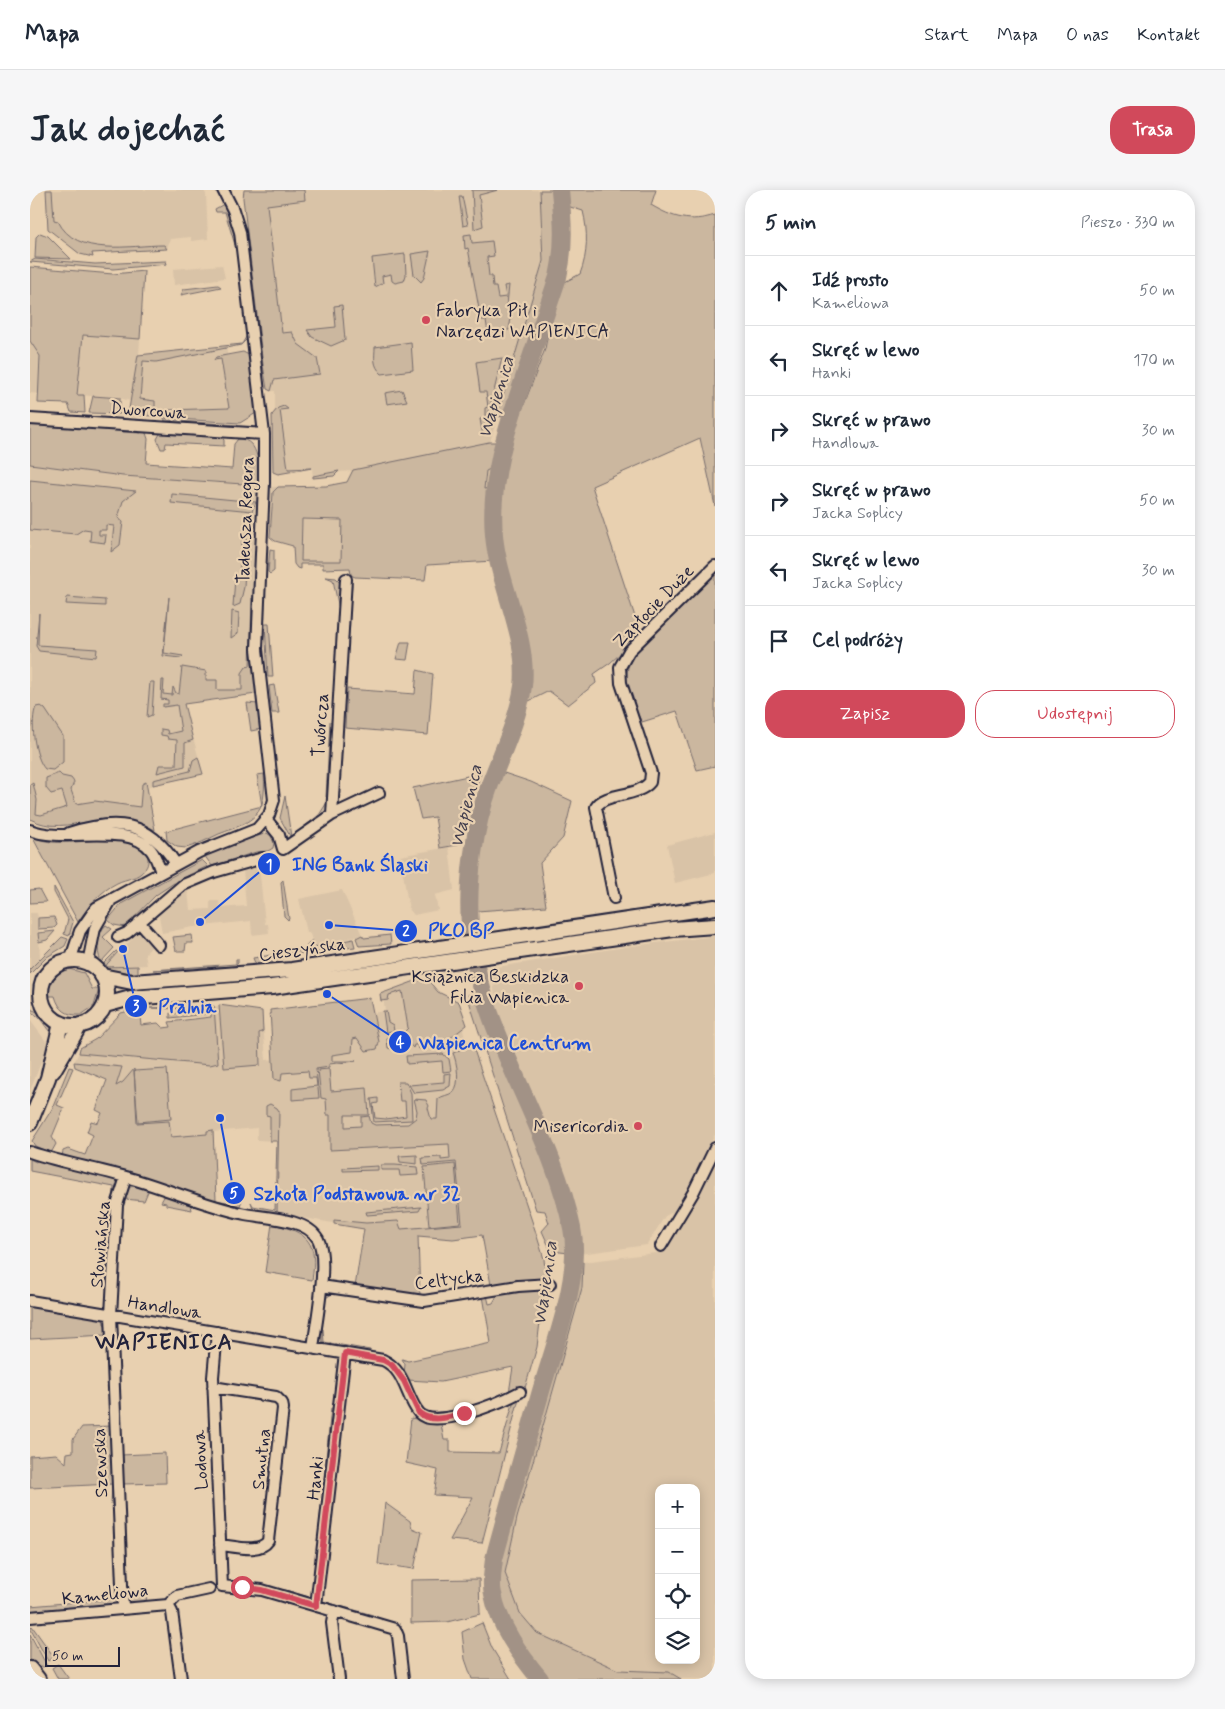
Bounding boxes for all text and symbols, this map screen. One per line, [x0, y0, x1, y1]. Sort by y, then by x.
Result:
text: Mapa [25, 19, 80, 50]
text: Start [924, 23, 969, 47]
text: Mapa [997, 23, 1038, 47]
text: O nas [1066, 23, 1109, 47]
text: Kontakt [1137, 23, 1200, 47]
button: Trasa [1110, 106, 1195, 154]
text: Jak dojechać [30, 107, 225, 153]
text: 5 min [765, 209, 817, 237]
text: Pieszo · 330 m [1081, 212, 1175, 233]
text: Idź prosto [812, 268, 889, 293]
icon: ahead [765, 277, 793, 305]
text: 50 m [1139, 280, 1175, 301]
text: Kameliowa [812, 293, 889, 314]
place label: Fabryka Pił i Narzędzi WAPIENICA [436, 299, 610, 344]
marker: Fabryka Pił i Narzędzi WAPIENICA [420, 314, 432, 326]
text: Skręć w lewo [812, 338, 920, 363]
icon: left [765, 347, 793, 375]
text: 170 m [1133, 350, 1175, 371]
water label: Wapienica [472, 353, 521, 442]
text: Hanki [812, 363, 851, 384]
street label: Dworcowa [109, 396, 187, 426]
text: Skręć w prawo [812, 408, 931, 433]
icon: right [765, 417, 793, 445]
text: 30 m [1142, 420, 1175, 441]
text: Handlowa [812, 433, 879, 454]
street label: Tadeusza Regera [232, 456, 261, 584]
text: Skręć w prawo [812, 478, 931, 503]
icon: right [765, 487, 793, 515]
text: 50 m [1139, 490, 1175, 511]
text: Jacka Soplicy [812, 503, 903, 524]
text: Skręć w lewo [812, 548, 920, 573]
icon: left [765, 557, 793, 585]
street label: Zapłocie Duże [608, 560, 700, 654]
text: 30 m [1142, 560, 1175, 581]
text: Jacka Soplicy [812, 573, 903, 594]
icon: arrive [765, 627, 793, 655]
text: Cel podróży [812, 628, 903, 653]
button: Zapisz [765, 690, 965, 738]
button: Udostępnij [975, 690, 1175, 738]
street label: Twórcza [307, 692, 335, 758]
water label: Wapienica [444, 762, 489, 850]
callout: ING Bank Śląski [257, 847, 437, 881]
text: ING Bank Śląski [292, 852, 428, 878]
text: 1 [266, 856, 272, 876]
callout: PKO BP [393, 914, 503, 948]
text: PKO BP [428, 919, 495, 944]
text: 2 [402, 922, 410, 942]
street label: Cieszyńska [257, 932, 347, 968]
place label: Książnica Beskidzka Filia Wapienica [412, 965, 569, 1010]
marker: Książnica Beskidzka Filia Wapienica [573, 980, 585, 992]
callout: Pralnia [123, 989, 226, 1023]
text: Pralnia [158, 995, 217, 1020]
text: 3 [133, 997, 140, 1017]
callout: Wapienica Centrum [388, 1025, 597, 1059]
text: Wapienica Centrum [418, 1031, 592, 1056]
text: 4 [396, 1033, 405, 1053]
place label: Misericordia [533, 1115, 628, 1139]
marker: Misericordia [632, 1120, 644, 1132]
callout: Szkoła Podstawowa nr 32 [222, 1176, 466, 1210]
text: Szkoła Podstawowa nr 32 [254, 1182, 460, 1207]
text: 5 [229, 1184, 239, 1204]
street label: Słowiańska [85, 1199, 117, 1289]
water label: Wapienica [527, 1239, 564, 1327]
street label: Celtycka [413, 1264, 485, 1296]
street label: Handlowa [126, 1290, 204, 1326]
district label: WAPIENICA [94, 1329, 233, 1357]
route end [453, 1402, 476, 1425]
street label: Smutna [247, 1427, 277, 1491]
street label: Szewska [88, 1428, 114, 1498]
street label: Lodowa [187, 1429, 215, 1491]
street label: Hanki [302, 1455, 330, 1501]
map controls [655, 1484, 700, 1664]
button: + [655, 1484, 700, 1529]
button: − [655, 1529, 700, 1574]
button: locate [655, 1574, 700, 1619]
route start [231, 1576, 254, 1599]
street label: Kameliowa [61, 1579, 149, 1611]
button: layers [655, 1619, 700, 1664]
scale bar [45, 1644, 120, 1667]
text: 50 m [52, 1647, 83, 1665]

